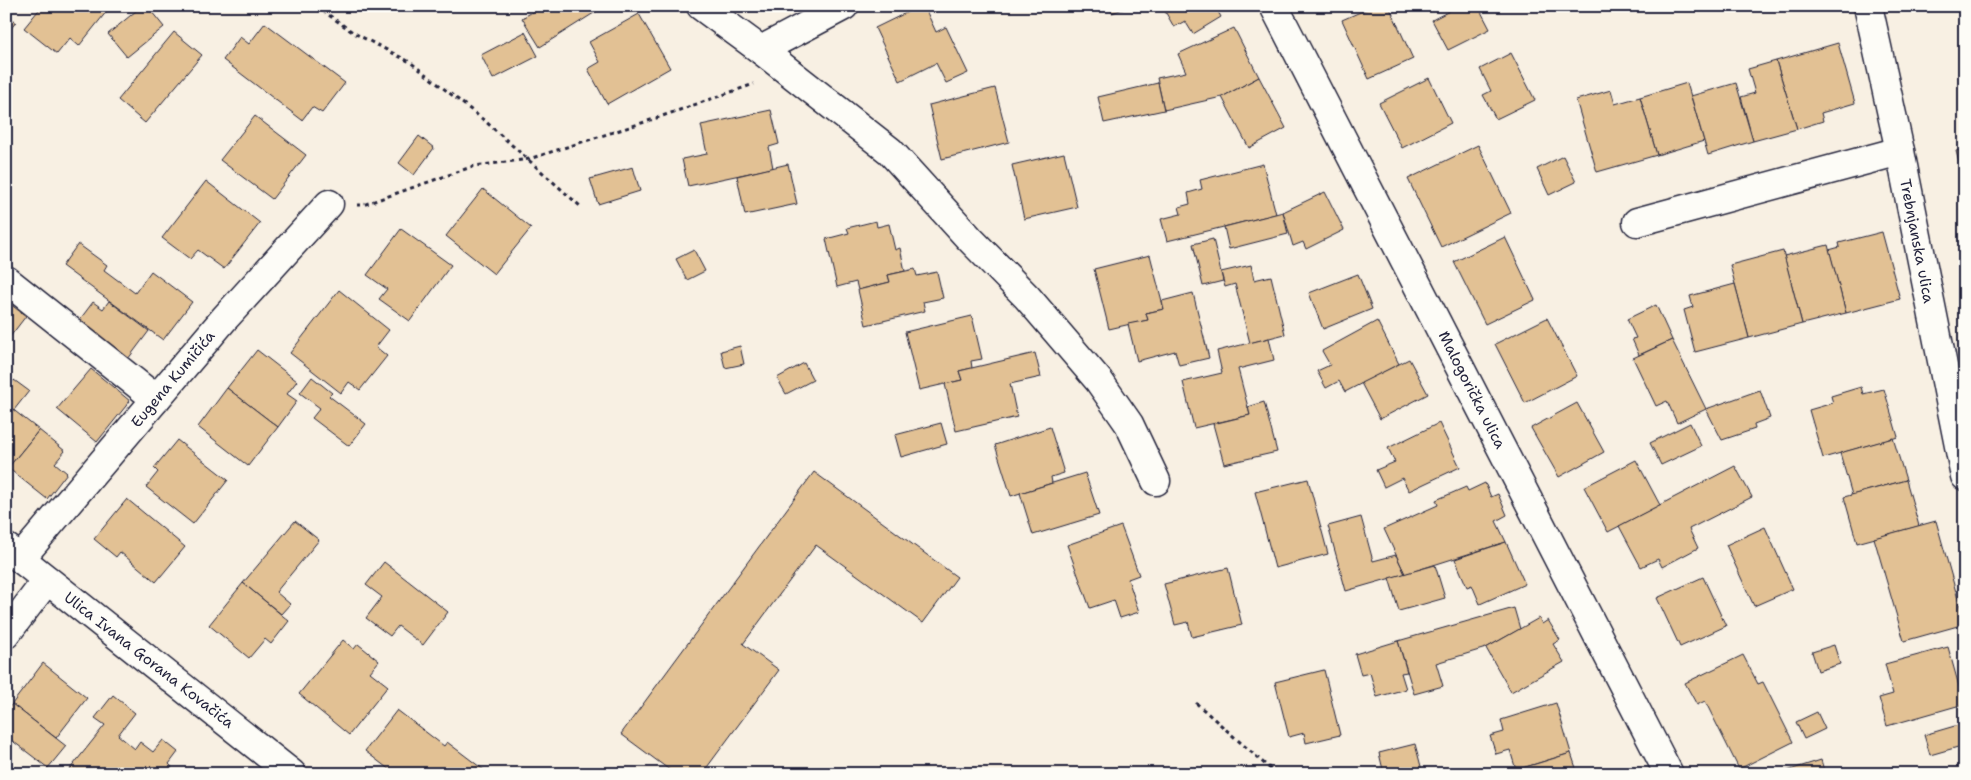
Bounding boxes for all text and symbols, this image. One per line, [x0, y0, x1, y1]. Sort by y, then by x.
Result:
street label: Trebnjanska ulica [1895, 177, 1939, 306]
street label: Eugena Kumičića [127, 326, 220, 432]
street label: Malogorička ulica [1434, 328, 1511, 453]
street label: Ulica Ivana Gorana Kovačića [60, 587, 239, 733]

